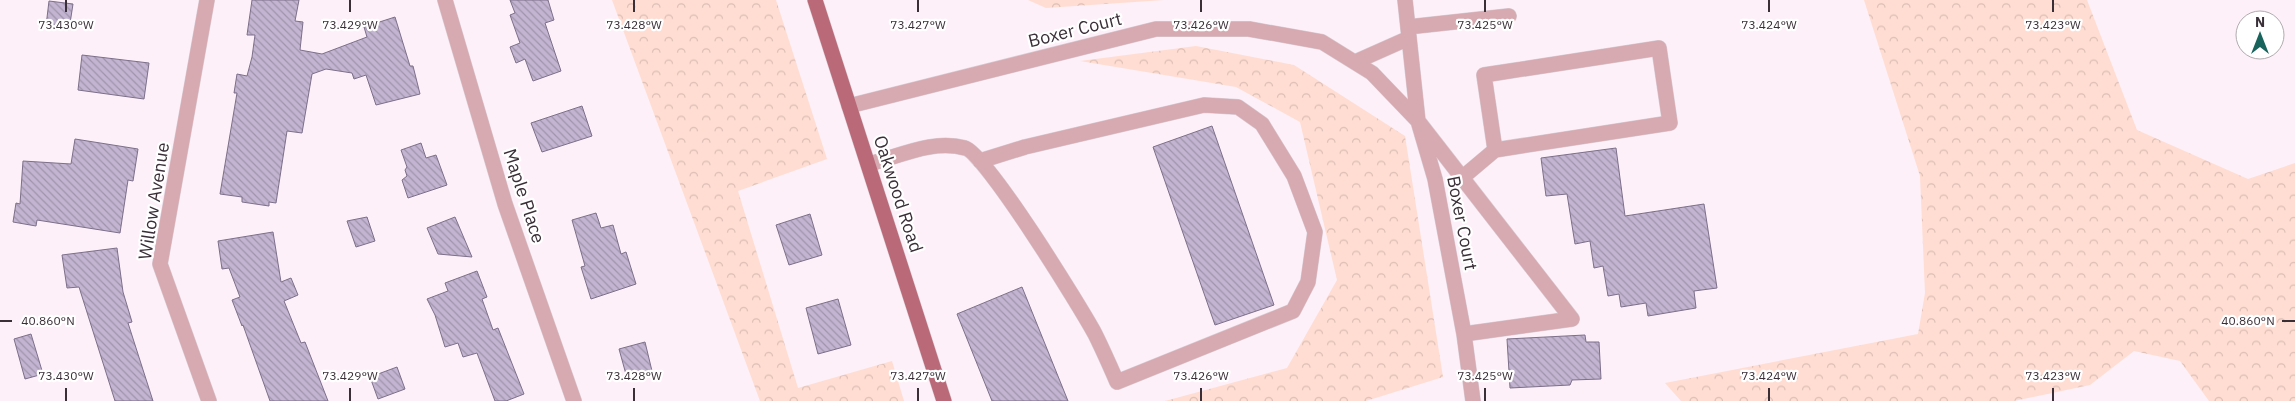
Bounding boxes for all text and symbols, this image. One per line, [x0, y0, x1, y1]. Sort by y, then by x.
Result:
street label: Boxer Court [1026, 7, 1124, 52]
north arrow [2235, 10, 2285, 60]
text: N [2255, 13, 2265, 31]
text: 73.430°W [38, 17, 94, 32]
text: 73.429°W [322, 17, 378, 32]
text: 73.428°W [606, 17, 662, 32]
text: 73.427°W [890, 17, 946, 32]
text: 73.426°W [1173, 17, 1229, 32]
text: 73.425°W [1457, 17, 1513, 32]
text: 73.424°W [1741, 17, 1797, 32]
text: 73.423°W [2025, 17, 2081, 32]
street label: Oakwood Road [869, 132, 928, 255]
street label: Willow Avenue [133, 141, 174, 261]
street label: Maple Place [498, 146, 551, 246]
street label: Boxer Court [1442, 174, 1483, 272]
text: 40.860°N [21, 313, 75, 328]
text: 40.860°N [2221, 313, 2275, 328]
text: 73.430°W [38, 368, 94, 383]
text: 73.429°W [322, 368, 378, 383]
text: 73.428°W [606, 368, 662, 383]
text: 73.427°W [890, 368, 946, 383]
text: 73.426°W [1173, 368, 1229, 383]
text: 73.425°W [1457, 368, 1513, 383]
text: 73.424°W [1741, 368, 1797, 383]
text: 73.423°W [2025, 368, 2081, 383]

